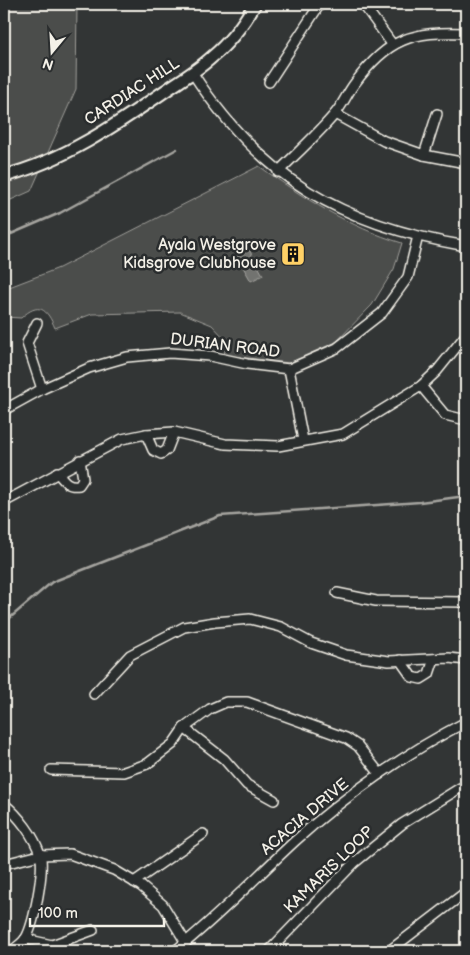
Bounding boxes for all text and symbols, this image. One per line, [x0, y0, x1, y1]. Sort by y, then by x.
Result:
north arrow [28, 28, 78, 78]
text: N [41, 54, 56, 74]
street label: CARDIAC HILL [81, 54, 184, 130]
place label: Ayala Westgrove Kidsgrove Clubhouse [123, 236, 277, 273]
building icon: Ayala Westgrove Kidsgrove Clubhouse [280, 241, 306, 267]
street label: DURIAN ROAD [169, 330, 281, 362]
street label: ACACIA DRIVE [257, 775, 353, 859]
street label: KAMARIS LOOP [280, 823, 378, 917]
scale bar [30, 895, 164, 927]
text: 100 m [38, 904, 78, 923]

